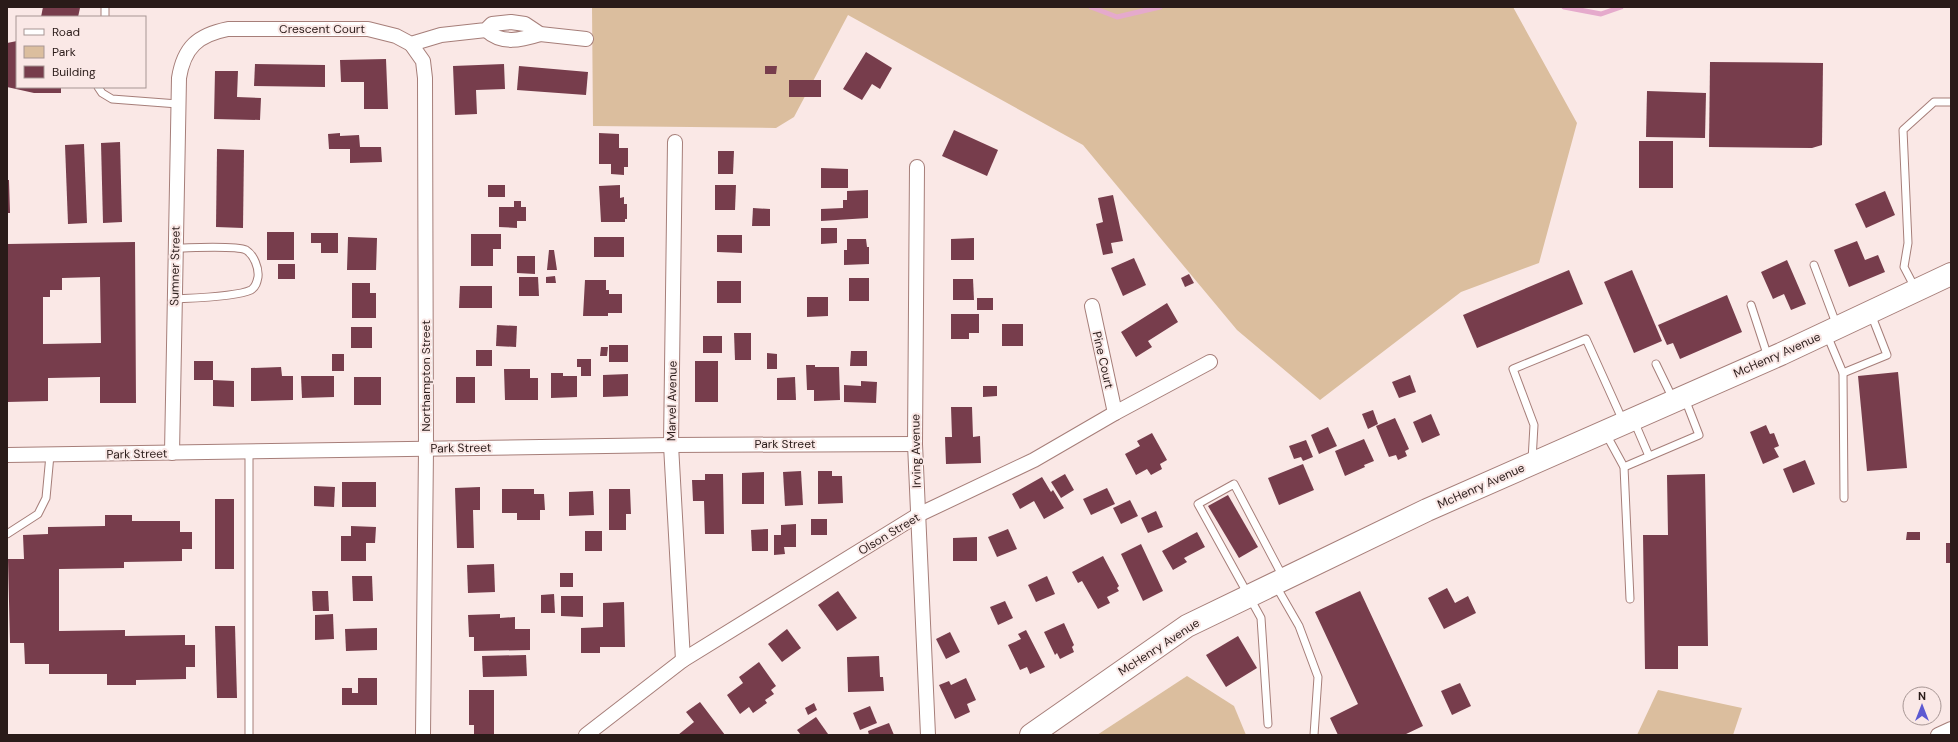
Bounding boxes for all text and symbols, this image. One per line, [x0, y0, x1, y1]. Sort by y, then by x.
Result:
legend [16, 16, 146, 88]
street label: Crescent Court [279, 21, 365, 37]
text: Road [52, 24, 80, 40]
text: Park [52, 44, 76, 60]
text: Building [52, 64, 96, 80]
street label: Sumner Street [166, 226, 184, 306]
street label: Northampton Street [418, 320, 434, 432]
street label: McHenry Avenue [1731, 329, 1823, 381]
street label: Pine Court [1089, 330, 1117, 391]
street label: Marvel Avenue [663, 360, 681, 441]
street label: Irving Avenue [907, 414, 925, 488]
street label: Park Street [755, 436, 816, 452]
street label: Park Street [430, 439, 492, 457]
street label: Park Street [106, 445, 168, 463]
street label: McHenry Avenue [1435, 460, 1527, 512]
street label: Olson Street [855, 509, 923, 559]
street label: McHenry Avenue [1115, 615, 1203, 679]
north arrow [1902, 686, 1942, 726]
text: N [1918, 689, 1926, 703]

